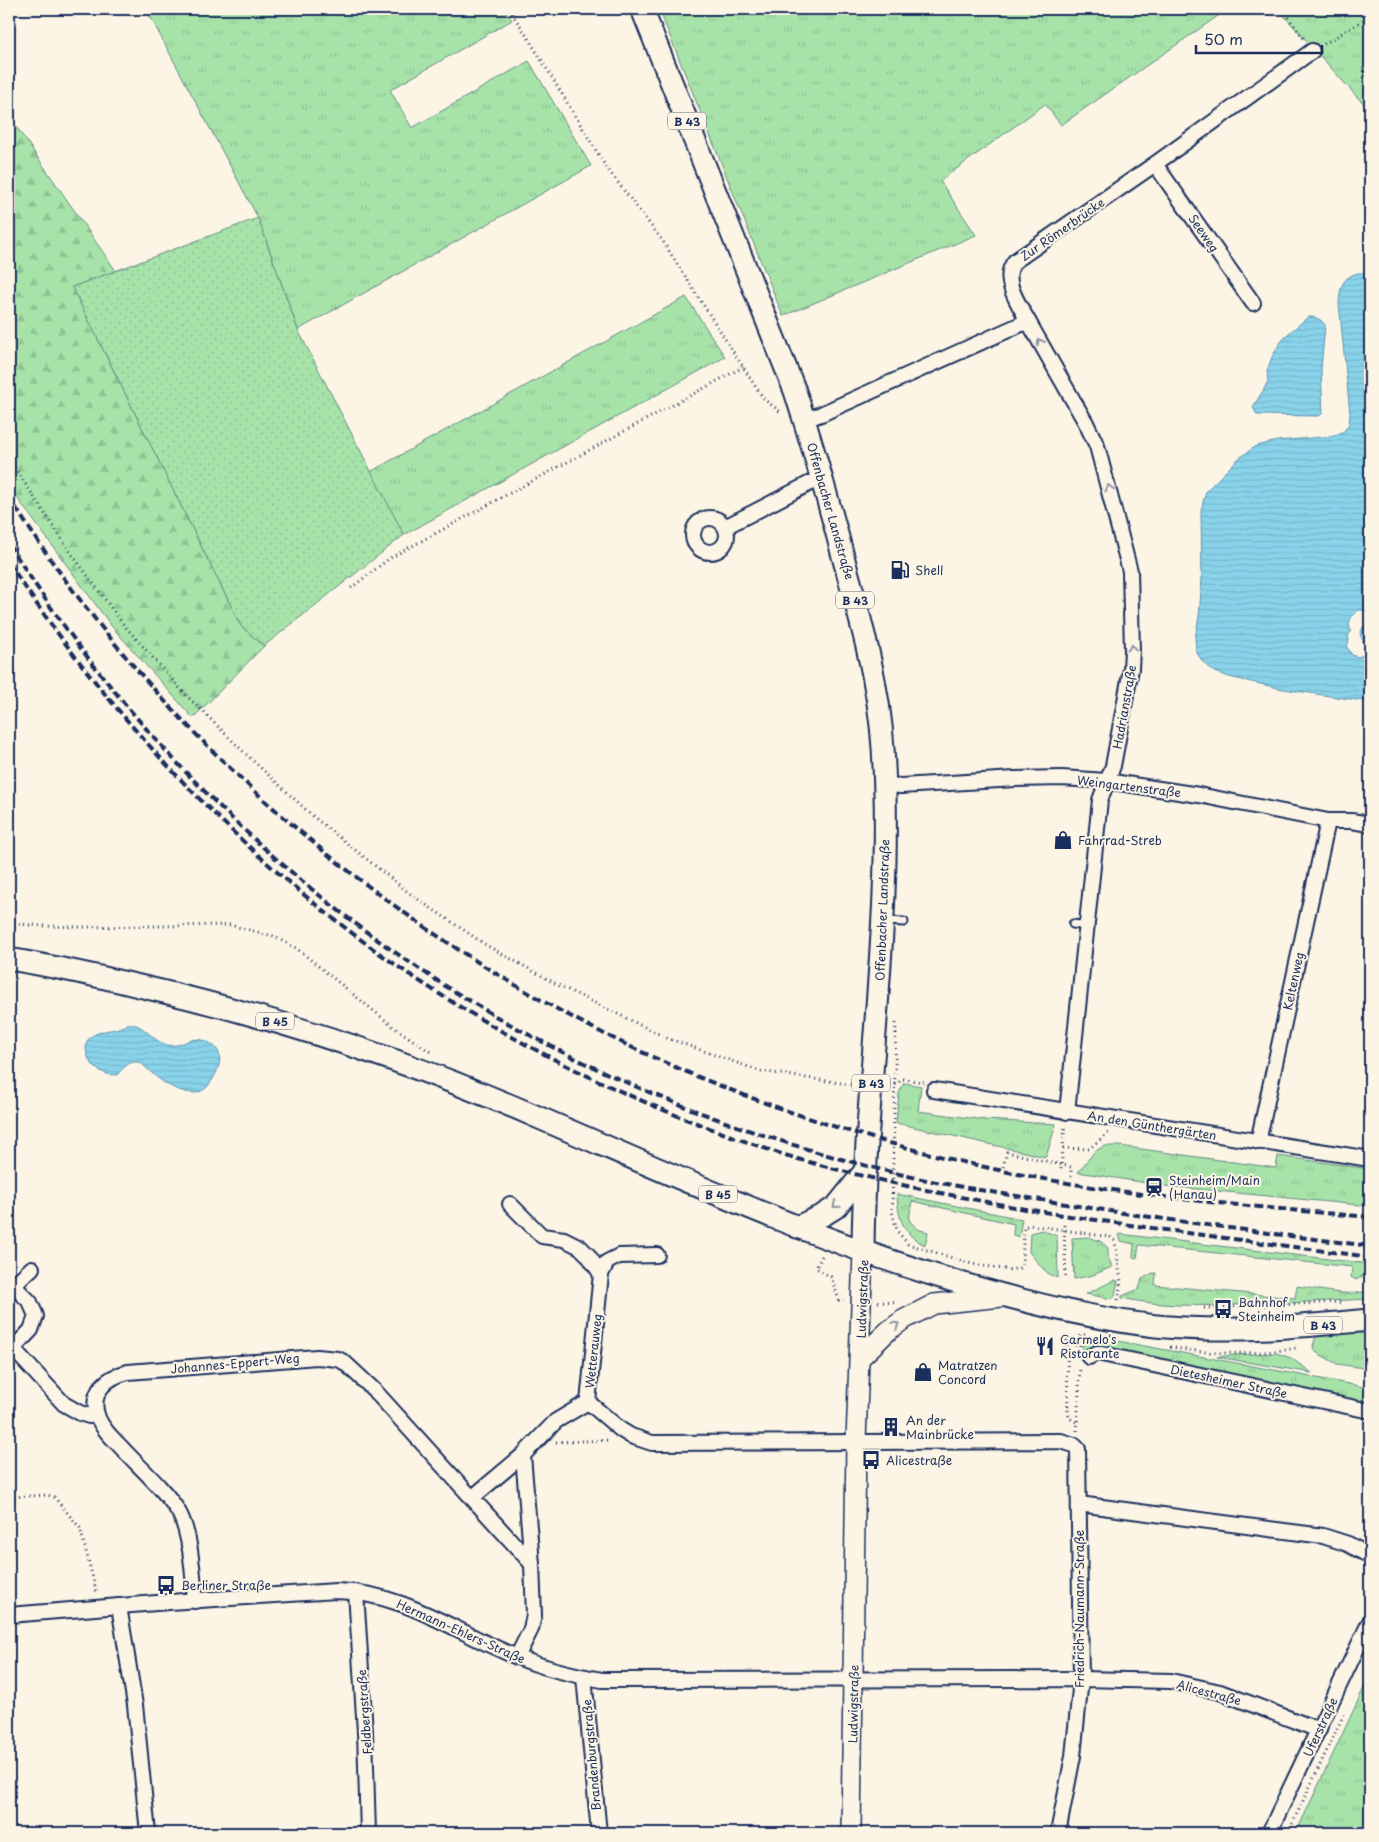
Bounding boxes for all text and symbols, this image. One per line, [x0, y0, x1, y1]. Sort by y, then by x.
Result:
scale bar [1196, 22, 1323, 54]
text: 50 m [1204, 27, 1243, 50]
road number: B 43 [668, 112, 706, 130]
street label: Zur Römerbrücke [1016, 193, 1108, 265]
street label: Seeweg [1184, 210, 1224, 256]
one-way arrow [1036, 338, 1046, 347]
street label: Offenbacher Landstraße [803, 440, 859, 582]
one-way arrow [1104, 483, 1115, 492]
fuel station icon: Shell [889, 559, 911, 581]
place label: Shell [915, 561, 943, 579]
road number: B 43 [836, 592, 874, 608]
one-way arrow [1127, 643, 1137, 651]
street label: Hadrianstraße [1108, 663, 1140, 751]
street label: Weingartenstraße [1076, 771, 1182, 801]
shop icon: Fahrrad-Streb [1052, 829, 1074, 851]
place label: Fahrrad-Streb [1078, 831, 1162, 849]
street label: Offenbacher Landstraße [871, 839, 893, 981]
street label: Keltenweg [1278, 950, 1308, 1012]
road number: B 45 [256, 1012, 294, 1030]
road number: B 43 [852, 1074, 890, 1092]
street label: An den Günthergärten [1086, 1106, 1218, 1144]
place label: Steinheim/Main (Hanau) [1169, 1171, 1260, 1203]
station icon: Steinheim/Main (Hanau) [1143, 1176, 1165, 1198]
road number: B 45 [699, 1186, 737, 1202]
one-way arrow [833, 1200, 842, 1208]
street label: Ludwigstraße [852, 1259, 872, 1339]
place label: Bahnhof Steinheim [1238, 1293, 1295, 1325]
bus stop icon: Bahnhof Steinheim [1212, 1298, 1234, 1320]
street label: Wetterauweg [580, 1313, 606, 1389]
road number: B 43 [1304, 1316, 1342, 1334]
one-way arrow [890, 1322, 899, 1331]
place label: Carmelo's Ristorante [1060, 1330, 1120, 1362]
restaurant icon: Carmelo's Ristorante [1034, 1335, 1056, 1357]
street label: Johannes-Eppert-Weg [170, 1348, 300, 1378]
place label: Matratzen Concord [938, 1356, 998, 1388]
street label: Dietesheimer Straße [1169, 1360, 1289, 1402]
shop icon: Matratzen Concord [912, 1361, 934, 1383]
place label: An der Mainbrücke [906, 1411, 974, 1443]
building icon: An der Mainbrücke [880, 1416, 902, 1438]
bus stop icon: Alicestraße [860, 1449, 882, 1471]
place label: Alicestraße [886, 1451, 952, 1469]
street label: Friedrich-Naumann-Straße [1070, 1530, 1088, 1688]
bus stop icon: Berliner Straße [155, 1574, 177, 1596]
place label: Berliner Straße [181, 1576, 271, 1594]
street label: Hermann-Ehlers-Straße [394, 1594, 528, 1668]
street label: Ludwigstraße [843, 1665, 863, 1743]
street label: Feldbergstraße [352, 1669, 376, 1755]
street label: Alicestraße [1175, 1675, 1243, 1709]
street label: Uferstraße [1298, 1694, 1342, 1760]
street label: Brandenburgstraße [577, 1699, 605, 1811]

